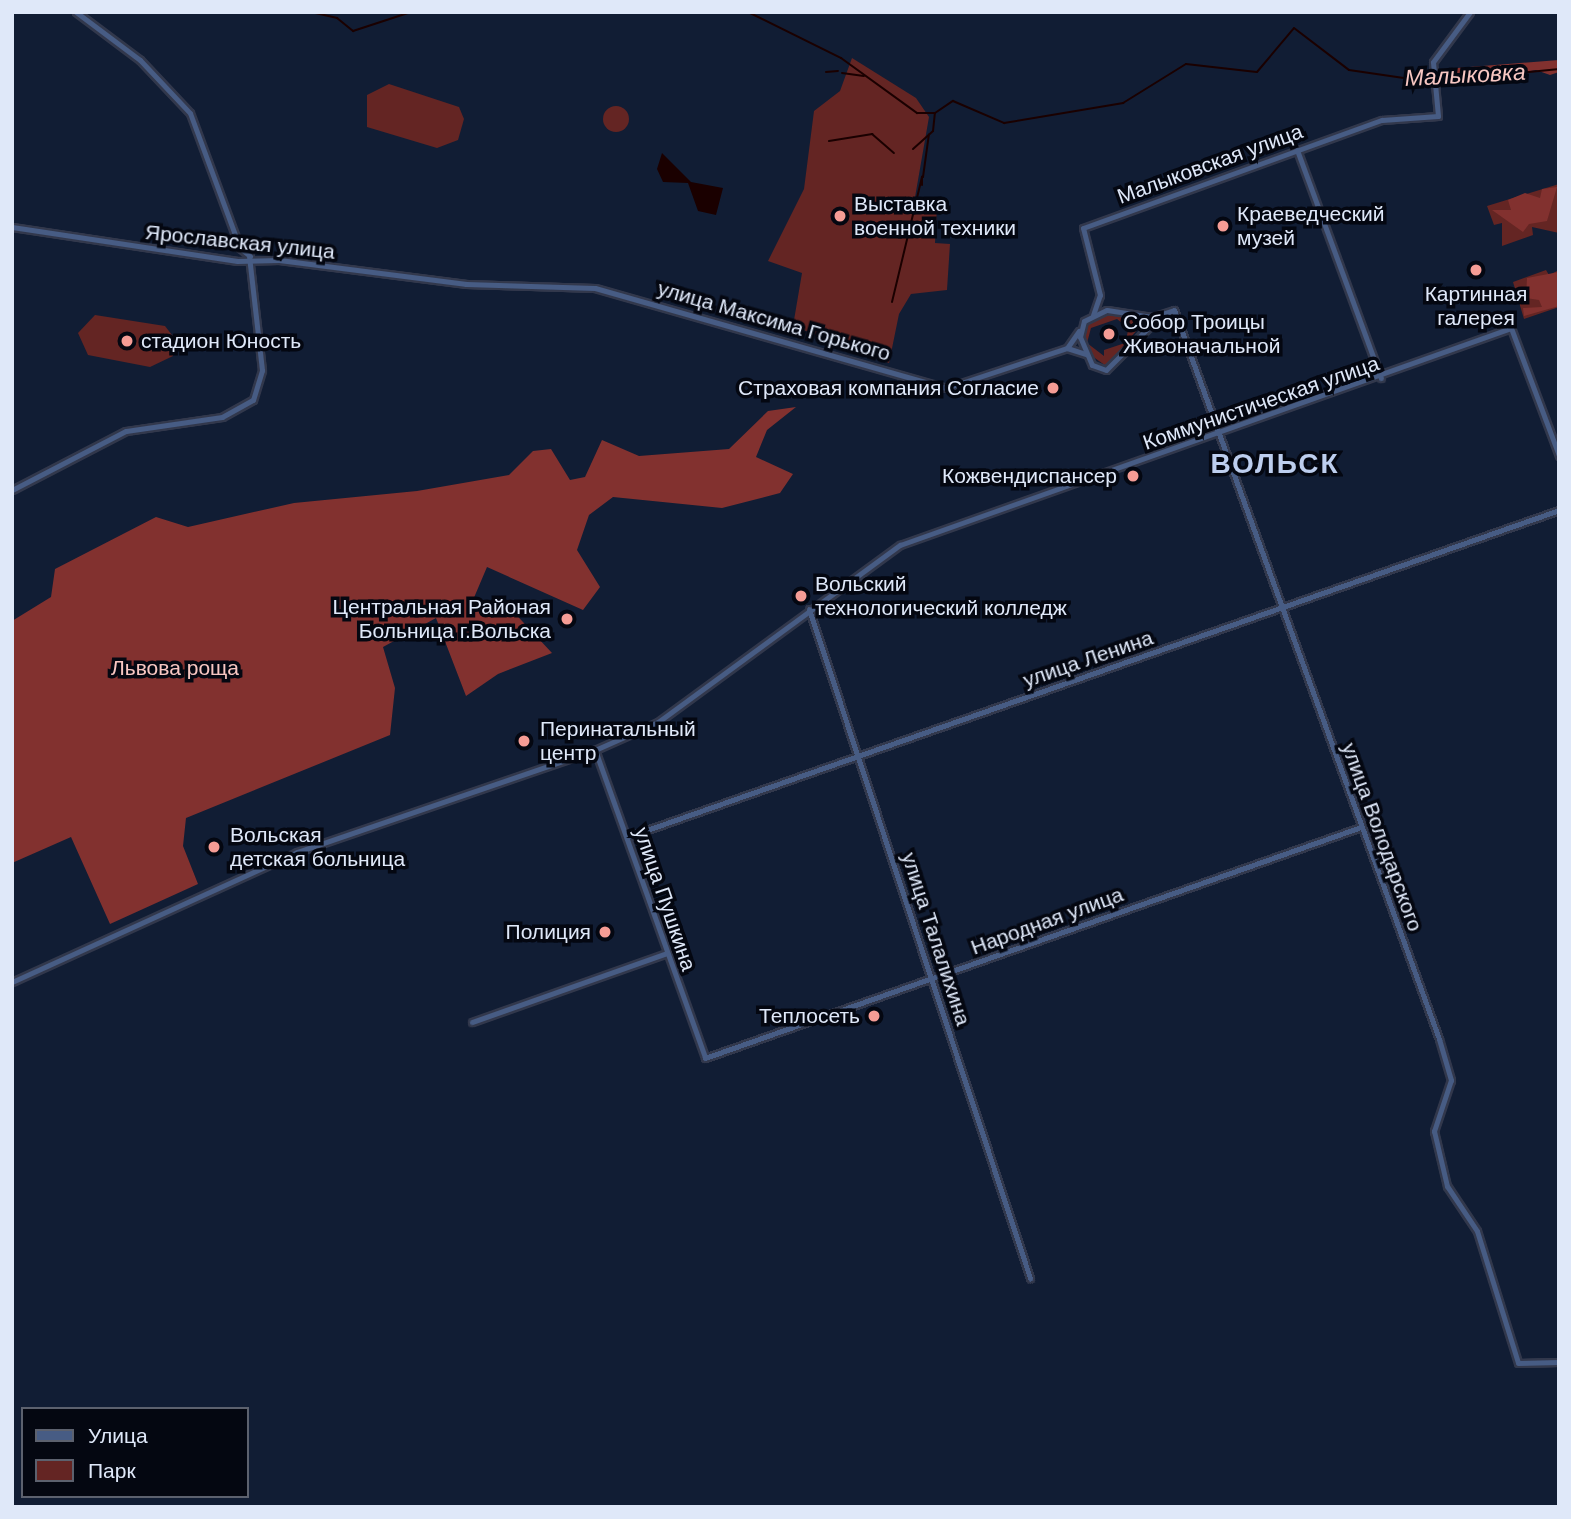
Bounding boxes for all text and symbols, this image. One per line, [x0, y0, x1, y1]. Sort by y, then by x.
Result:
water label: Малыковка [1404, 58, 1526, 92]
street label: Малыковская улица [1114, 119, 1306, 209]
place label: Выставка военной техники [854, 191, 1016, 241]
place label: Краеведческий музей [1237, 201, 1384, 251]
marker: Выставка военной техники [832, 208, 848, 224]
marker: Краеведческий музей [1215, 218, 1231, 234]
street label: Ярославская улица [144, 220, 336, 264]
marker: Картинная галерея [1468, 262, 1484, 278]
street label: улица Максима Горького [655, 276, 893, 366]
place label: Картинная галерея [1425, 281, 1527, 331]
place label: Собор Троицы Живоначальной [1123, 309, 1280, 359]
marker: Собор Троицы Живоначальной [1101, 326, 1117, 342]
place label: стадион Юность [141, 328, 301, 354]
marker: стадион Юность [119, 333, 135, 349]
street label: Коммунистическая улица [1140, 351, 1382, 455]
place label: Страховая компания Согласие [738, 375, 1039, 401]
marker: Страховая компания Согласие [1045, 380, 1061, 396]
district label: ВОЛЬСК [1211, 447, 1339, 481]
place label: Кожвендиспансер [942, 463, 1117, 489]
marker: Кожвендиспансер [1123, 466, 1143, 486]
place label: Вольский технологический колледж [815, 571, 1067, 621]
marker: Вольский технологический колледж [793, 588, 809, 604]
place label: Центральная Районая Больница г.Вольска [332, 594, 551, 644]
marker: Центральная Районая Больница г.Вольска [557, 609, 577, 629]
street label: улица Ленина [1020, 625, 1156, 693]
park label: Львова роща [111, 655, 239, 681]
place label: Перинатальный центр [540, 716, 696, 766]
marker: Перинатальный центр [514, 731, 534, 751]
street label: улица Володарского [1336, 739, 1428, 935]
place label: Вольская детская больница [230, 822, 405, 872]
street label: улица Пушкина [629, 824, 701, 974]
marker: Вольская детская больница [204, 837, 224, 857]
street label: улица Талалихина [896, 849, 976, 1029]
street label: Народная улица [967, 882, 1127, 960]
place label: Полиция [506, 919, 591, 945]
marker: Полиция [597, 924, 613, 940]
place label: Теплосеть [759, 1003, 860, 1029]
marker: Теплосеть [866, 1008, 882, 1024]
legend [21, 1407, 248, 1498]
text: Улица [88, 1424, 148, 1447]
text: Парк [88, 1459, 136, 1482]

